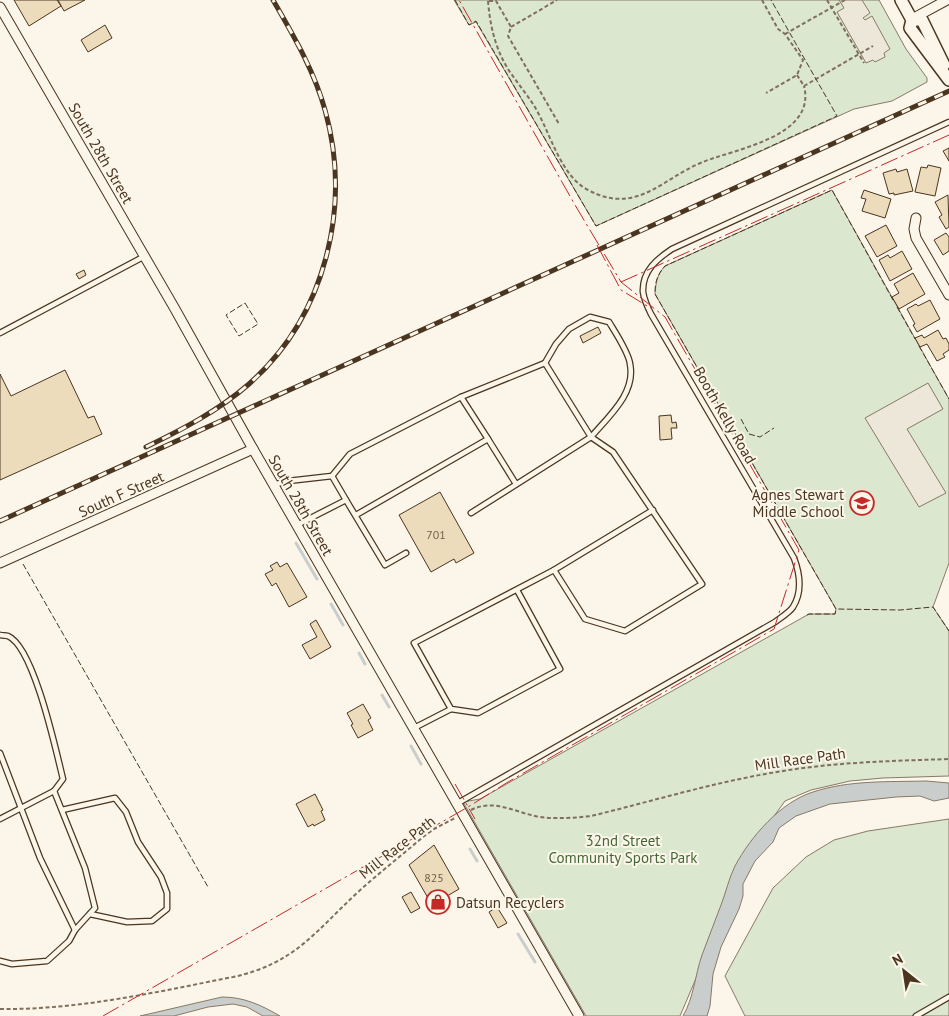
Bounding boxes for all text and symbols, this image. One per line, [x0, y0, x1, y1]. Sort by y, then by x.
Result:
street label: South 28th Street [64, 99, 138, 207]
street label: Booth Kelly Road [689, 363, 761, 467]
street label: South 28th Street [264, 451, 338, 559]
street label: South F Street [75, 467, 167, 521]
place label: Agnes Stewart Middle School [752, 485, 845, 521]
school or university icon: Agnes Stewart Middle School [849, 490, 875, 516]
house number: 701 [426, 527, 446, 542]
street label: Mill Race Path [753, 743, 847, 775]
street label: Mill Race Path [355, 811, 439, 883]
park label: 32nd Street Community Sports Park [549, 831, 698, 867]
house number: 825 [424, 870, 444, 885]
shop icon: Datsun Recyclers [425, 889, 451, 915]
place label: Datsun Recyclers [456, 893, 564, 912]
north arrow [879, 946, 929, 996]
text: N [889, 950, 906, 970]

